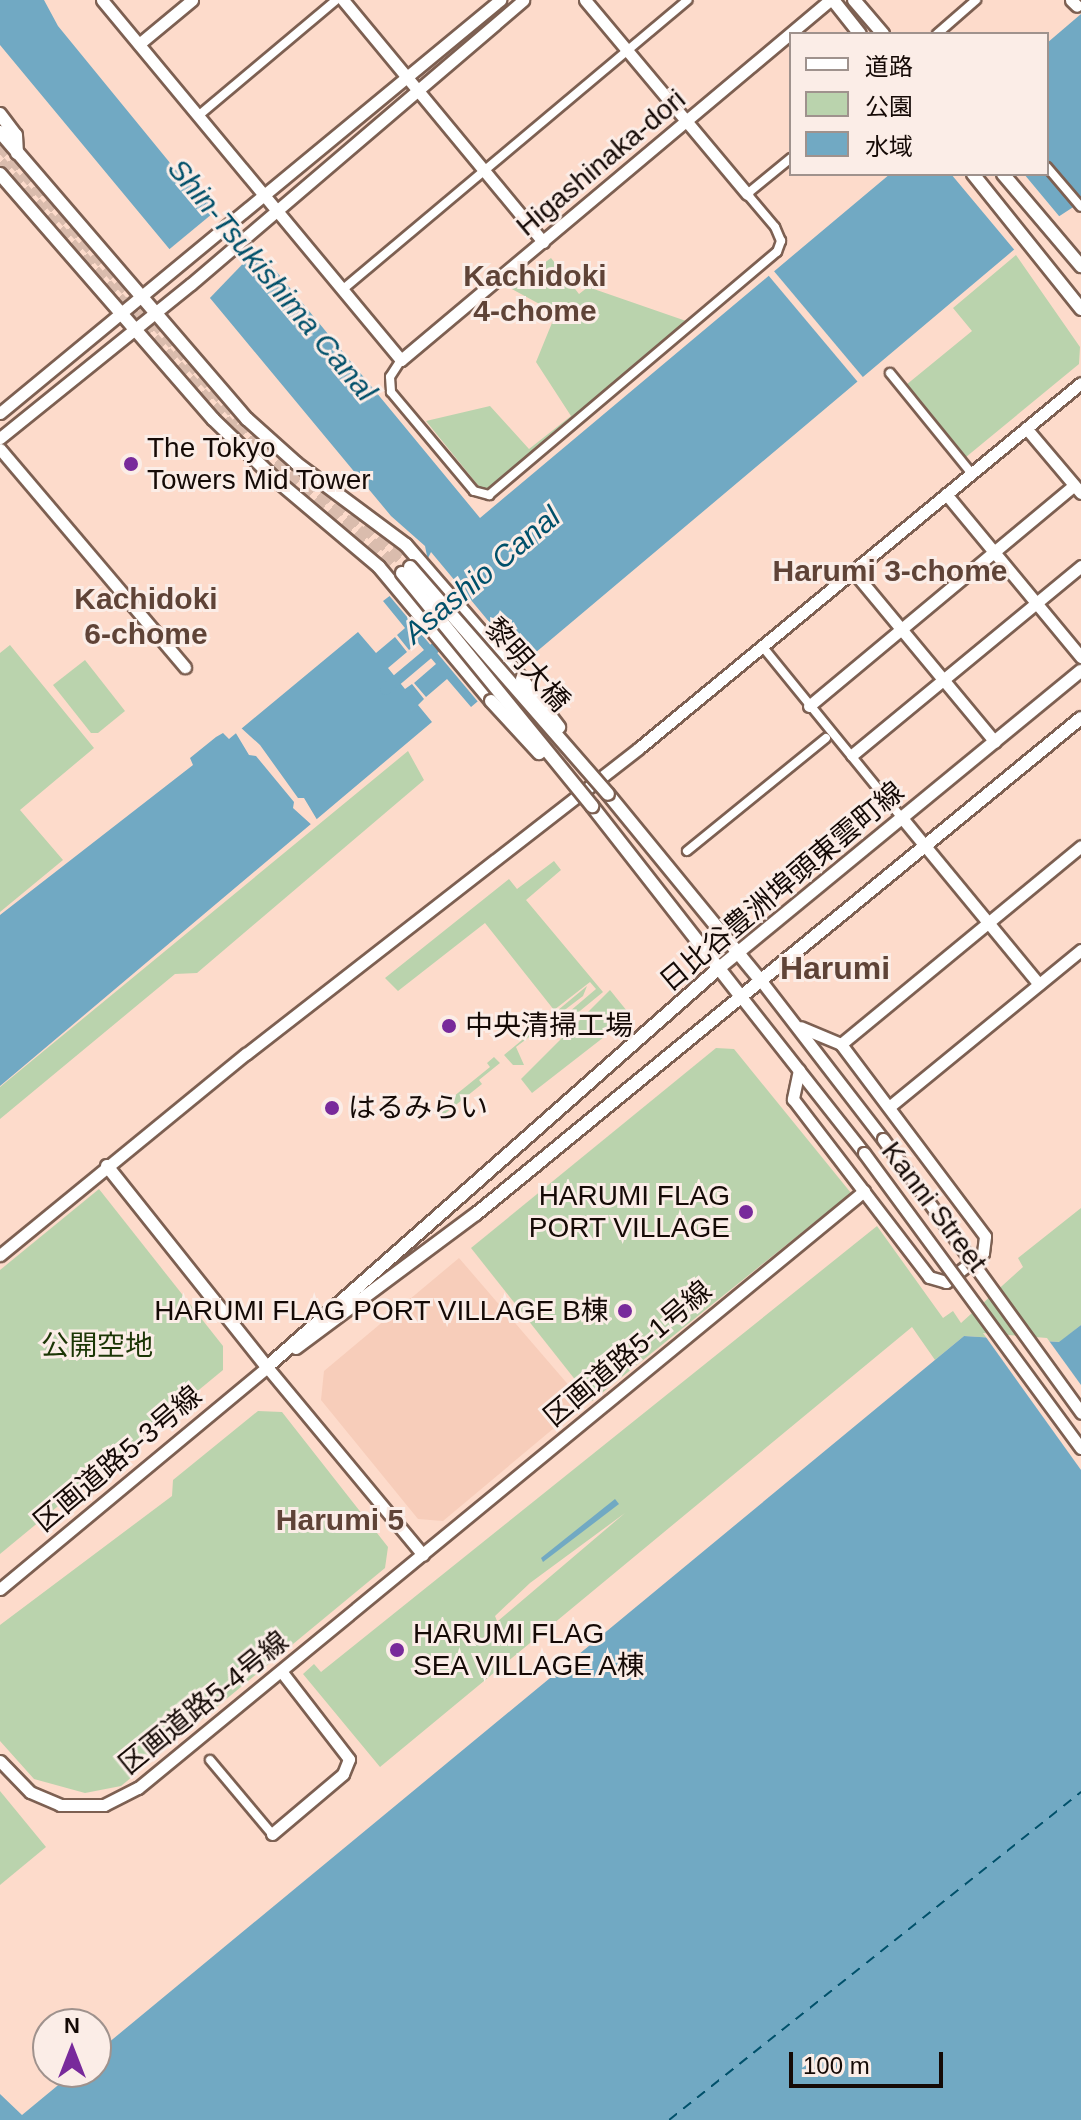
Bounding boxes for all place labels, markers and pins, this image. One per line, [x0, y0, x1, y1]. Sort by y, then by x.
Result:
place label: The Tokyo Towers Mid Tower [147, 431, 371, 497]
marker: The Tokyo Towers Mid Tower [122, 455, 140, 473]
place label: 中央清掃工場 [465, 1009, 633, 1043]
marker: 中央清掃工場 [440, 1017, 458, 1035]
place label: はるみらい [348, 1091, 488, 1125]
marker: はるみらい [323, 1099, 341, 1117]
place label: HARUMI FLAG PORT VILLAGE [528, 1179, 730, 1245]
marker: HARUMI FLAG PORT VILLAGE [737, 1203, 755, 1221]
place label: HARUMI FLAG PORT VILLAGE B棟 [154, 1294, 609, 1328]
marker: HARUMI FLAG PORT VILLAGE B棟 [616, 1302, 634, 1320]
place label: HARUMI FLAG SEA VILLAGE A棟 [413, 1617, 648, 1683]
marker: HARUMI FLAG SEA VILLAGE A棟 [388, 1641, 406, 1659]

